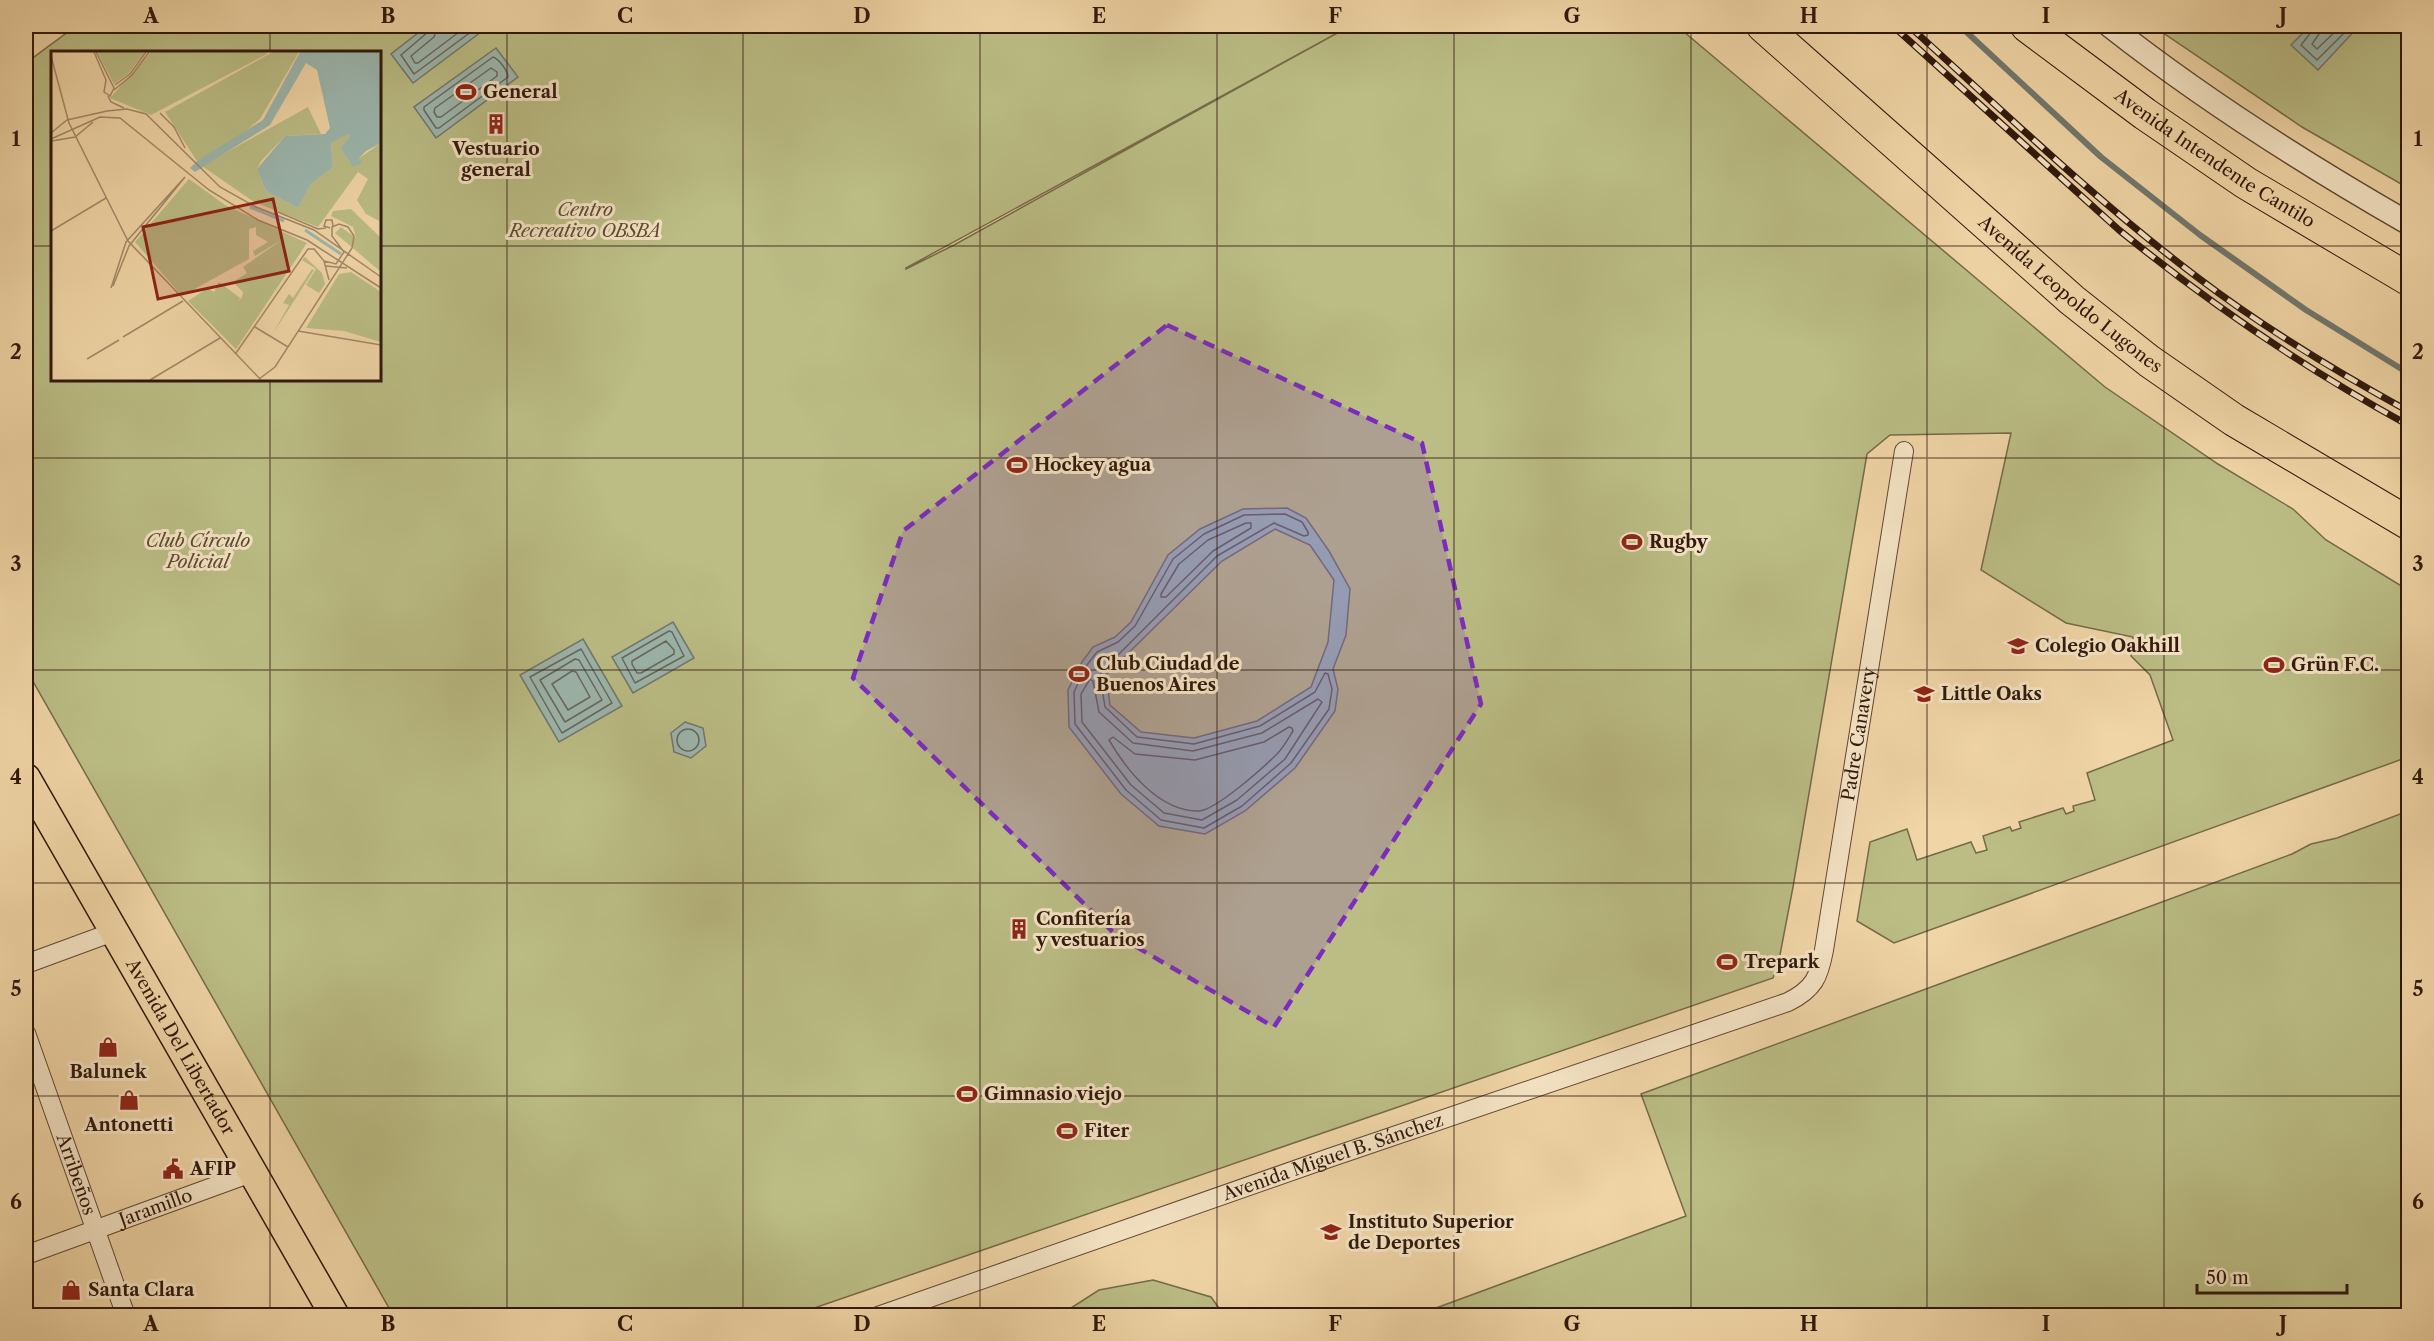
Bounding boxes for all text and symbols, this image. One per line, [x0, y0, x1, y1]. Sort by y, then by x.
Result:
text: A [142, 4, 159, 28]
text: B [381, 4, 396, 28]
text: C [617, 4, 633, 28]
text: D [853, 4, 871, 28]
text: E [1092, 4, 1106, 28]
text: F [1328, 4, 1342, 28]
text: G [1564, 4, 1581, 28]
text: H [1800, 4, 1818, 28]
text: I [2042, 4, 2050, 28]
text: J [2275, 4, 2287, 28]
inset map [51, 51, 381, 381]
sports icon: General [454, 80, 478, 104]
place label: General [483, 81, 558, 103]
street label: Avenida Intendente Cantilo [2109, 84, 2319, 232]
building icon: Vestuario general [484, 112, 508, 136]
text: 1 [12, 127, 21, 151]
text: 1 [2414, 127, 2423, 151]
place label: Vestuario general [451, 138, 540, 181]
park label: Centro Recreativo OBSBA [507, 199, 661, 242]
street label: Avenida Leopoldo Lugones [1973, 210, 2166, 378]
text: 2 [10, 340, 22, 364]
text: 2 [2412, 340, 2424, 364]
sports icon: Hockey agua [1005, 453, 1029, 477]
place label: Hockey agua [1034, 454, 1152, 476]
park label: Club Círculo Policial [146, 530, 250, 573]
sports icon: Rugby [1620, 530, 1644, 554]
place label: Rugby [1649, 531, 1709, 553]
text: 3 [10, 552, 22, 576]
text: 3 [2412, 552, 2424, 576]
school or university icon: Colegio Oakhill [2006, 634, 2030, 658]
place label: Colegio Oakhill [2035, 635, 2180, 657]
place label: Club Ciudad de Buenos Aires [1096, 653, 1240, 696]
sports icon: Grün F.C. [2262, 653, 2286, 677]
place label: Grün F.C. [2291, 654, 2379, 676]
sports icon: Club Ciudad de Buenos Aires [1067, 662, 1091, 686]
street label: Padre Canavery [1837, 665, 1880, 802]
school or university icon: Little Oaks [1912, 682, 1936, 706]
place label: Little Oaks [1941, 683, 2042, 705]
text: 4 [10, 765, 22, 789]
text: 4 [2412, 765, 2424, 789]
place label: Confitería y vestuarios [1035, 908, 1145, 951]
building icon: Confitería y vestuarios [1007, 917, 1031, 941]
sports icon: Trepark [1715, 950, 1739, 974]
place label: Trepark [1744, 951, 1821, 973]
street label: Avenida Del Libertador [121, 954, 240, 1139]
text: 5 [10, 977, 22, 1001]
text: 5 [2412, 977, 2424, 1001]
shop icon: Balunek [96, 1035, 120, 1059]
place label: Balunek [69, 1061, 148, 1083]
sports icon: Gimnasio viejo [955, 1082, 979, 1106]
place label: Gimnasio viejo [984, 1083, 1122, 1105]
shop icon: Antonetti [117, 1088, 141, 1112]
street label: Avenida Miguel B. Sánchez [1219, 1109, 1446, 1206]
place label: Antonetti [84, 1114, 174, 1136]
sports icon: Fiter [1055, 1119, 1079, 1143]
place label: Fiter [1084, 1120, 1130, 1142]
street label: Arribeños [51, 1130, 100, 1218]
public building icon: AFIP [161, 1157, 185, 1181]
place label: AFIP [189, 1158, 236, 1180]
street label: Jaramillo [113, 1184, 195, 1232]
text: 6 [10, 1190, 22, 1214]
text: 6 [2412, 1190, 2424, 1214]
place label: Instituto Superior de Deportes [1348, 1211, 1514, 1254]
school or university icon: Instituto Superior de Deportes [1319, 1220, 1343, 1244]
scale bar [2197, 1257, 2347, 1295]
text: 50 m [2206, 1267, 2249, 1289]
shop icon: Santa Clara [59, 1278, 83, 1302]
place label: Santa Clara [88, 1279, 195, 1301]
text: A [142, 1312, 159, 1336]
text: B [381, 1312, 396, 1336]
text: C [617, 1312, 633, 1336]
text: D [853, 1312, 871, 1336]
text: E [1092, 1312, 1106, 1336]
text: F [1328, 1312, 1342, 1336]
text: G [1564, 1312, 1581, 1336]
text: H [1800, 1312, 1818, 1336]
text: I [2042, 1312, 2050, 1336]
text: J [2275, 1312, 2287, 1336]

